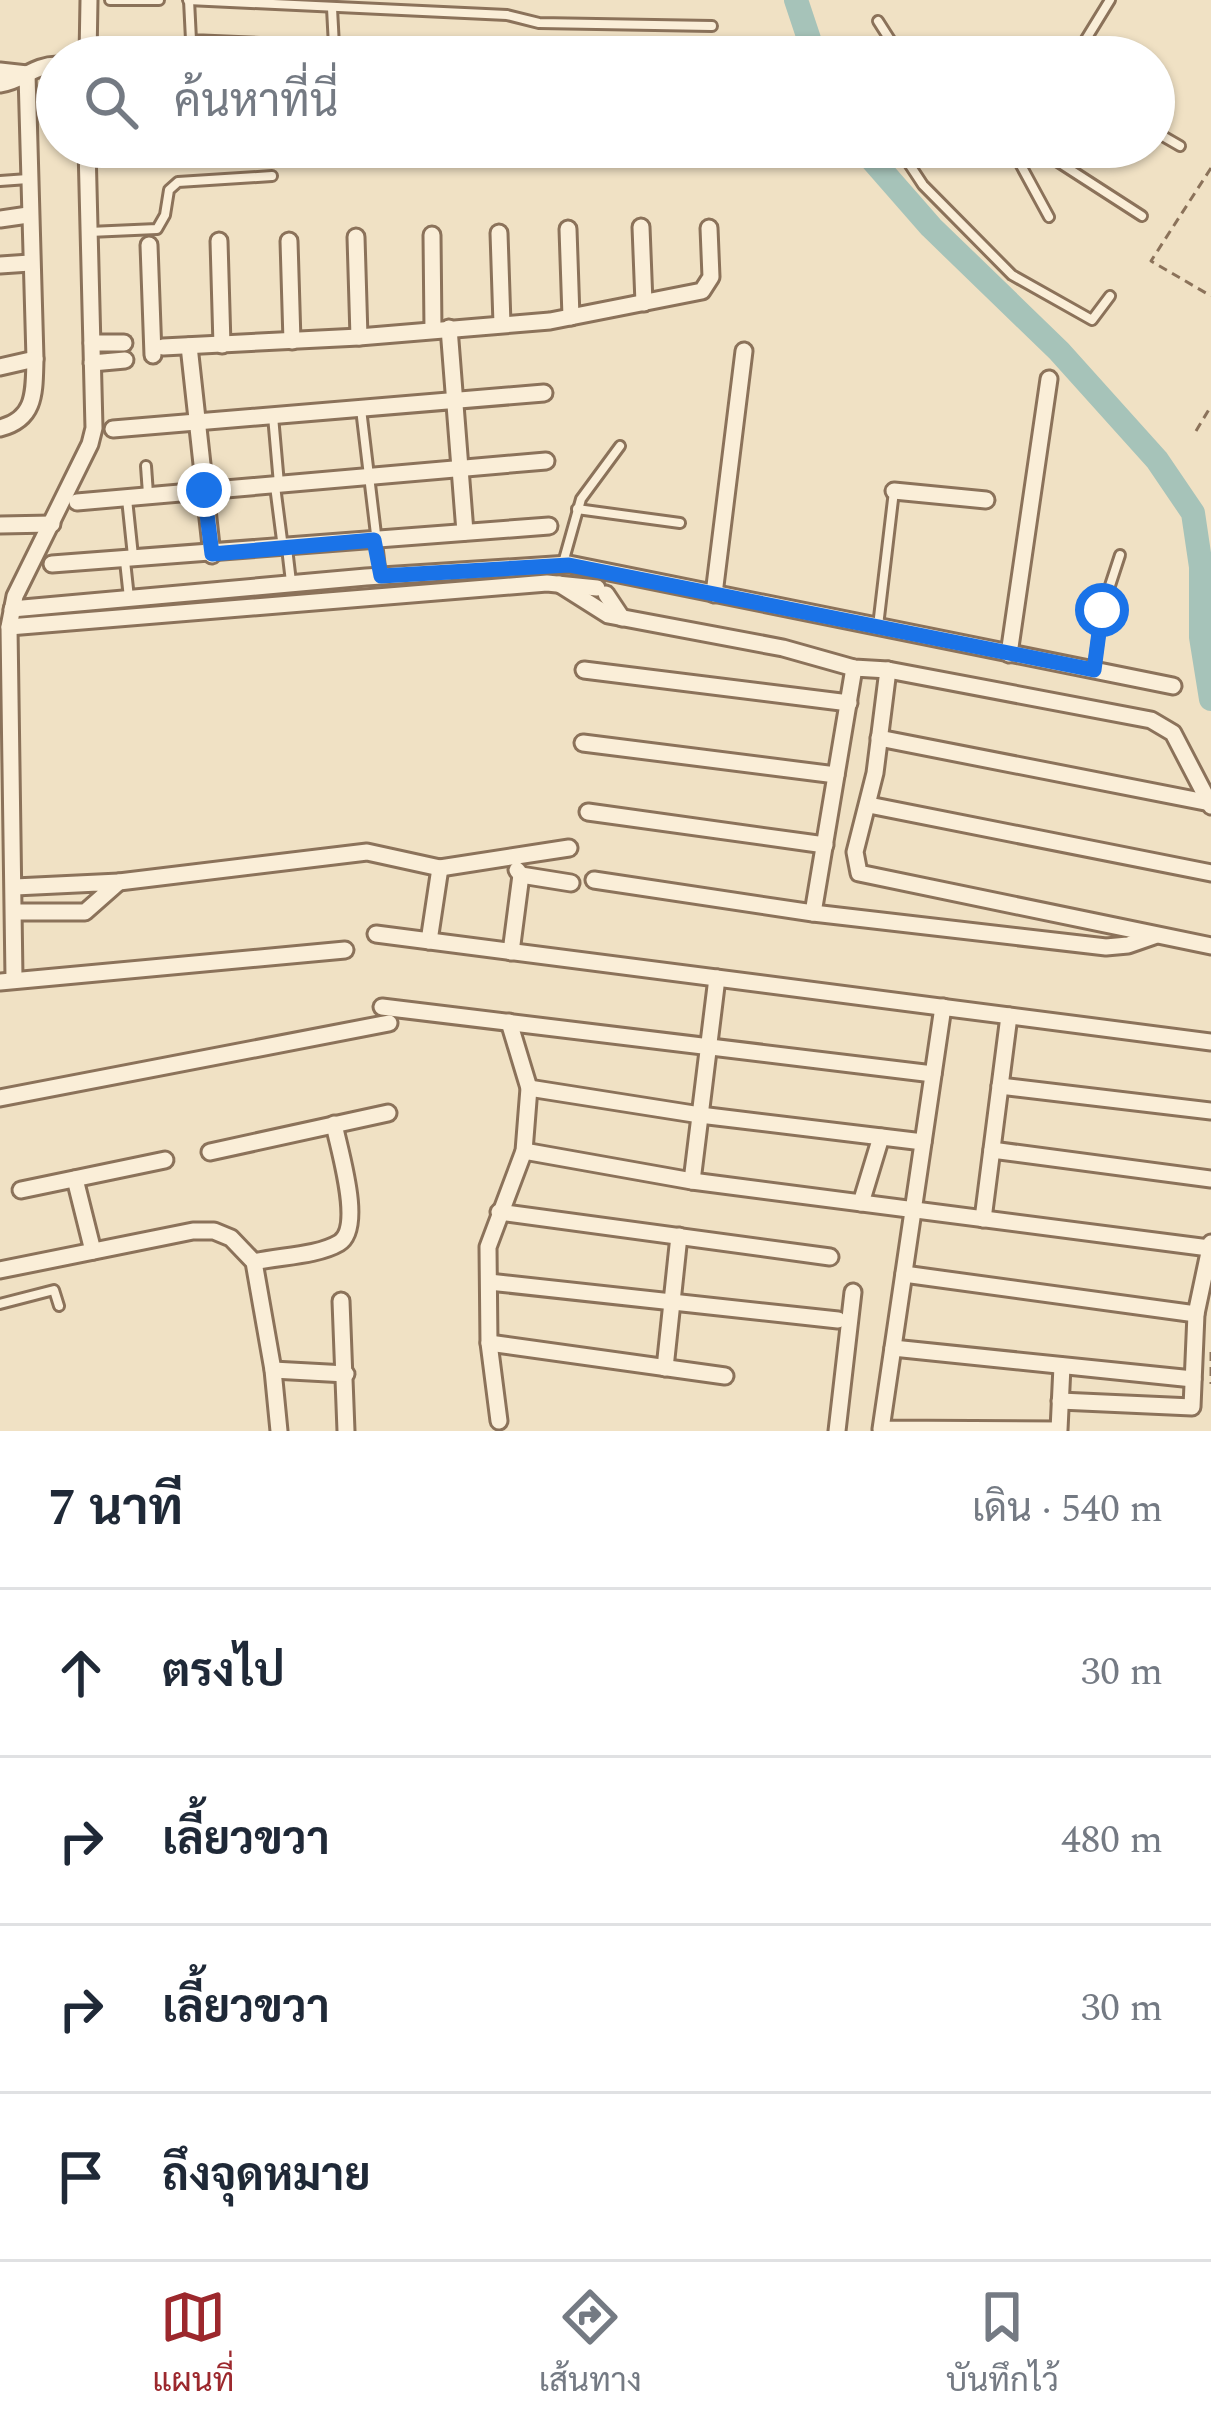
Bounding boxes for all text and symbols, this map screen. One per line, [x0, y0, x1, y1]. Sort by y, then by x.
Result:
search box [36, 36, 1175, 168]
text: ค้นหาที่นี่ [174, 68, 338, 137]
icon: search [78, 69, 144, 135]
route end [177, 463, 231, 517]
route start [1075, 583, 1129, 637]
text: 7 นาที [48, 1470, 183, 1548]
text: เดิน · 540 m [972, 1480, 1163, 1539]
text: ตรงไป [162, 1638, 285, 1707]
icon: ahead [48, 1640, 114, 1706]
text: 30 m [1081, 1643, 1163, 1702]
text: เลี้ยวขวา [162, 1806, 330, 1875]
icon: right [48, 1808, 114, 1874]
text: 480 m [1061, 1811, 1163, 1870]
text: เลี้ยวขวา [162, 1974, 330, 2043]
icon: right [48, 1976, 114, 2042]
text: 30 m [1081, 1979, 1163, 2038]
text: ถึงจุดหมาย [162, 2142, 371, 2211]
icon: arrive [48, 2144, 114, 2210]
tab: แผนที่ [152, 2284, 234, 2406]
tab: เส้นทาง [539, 2284, 642, 2406]
tab: บันทึกไว้ [946, 2284, 1059, 2406]

